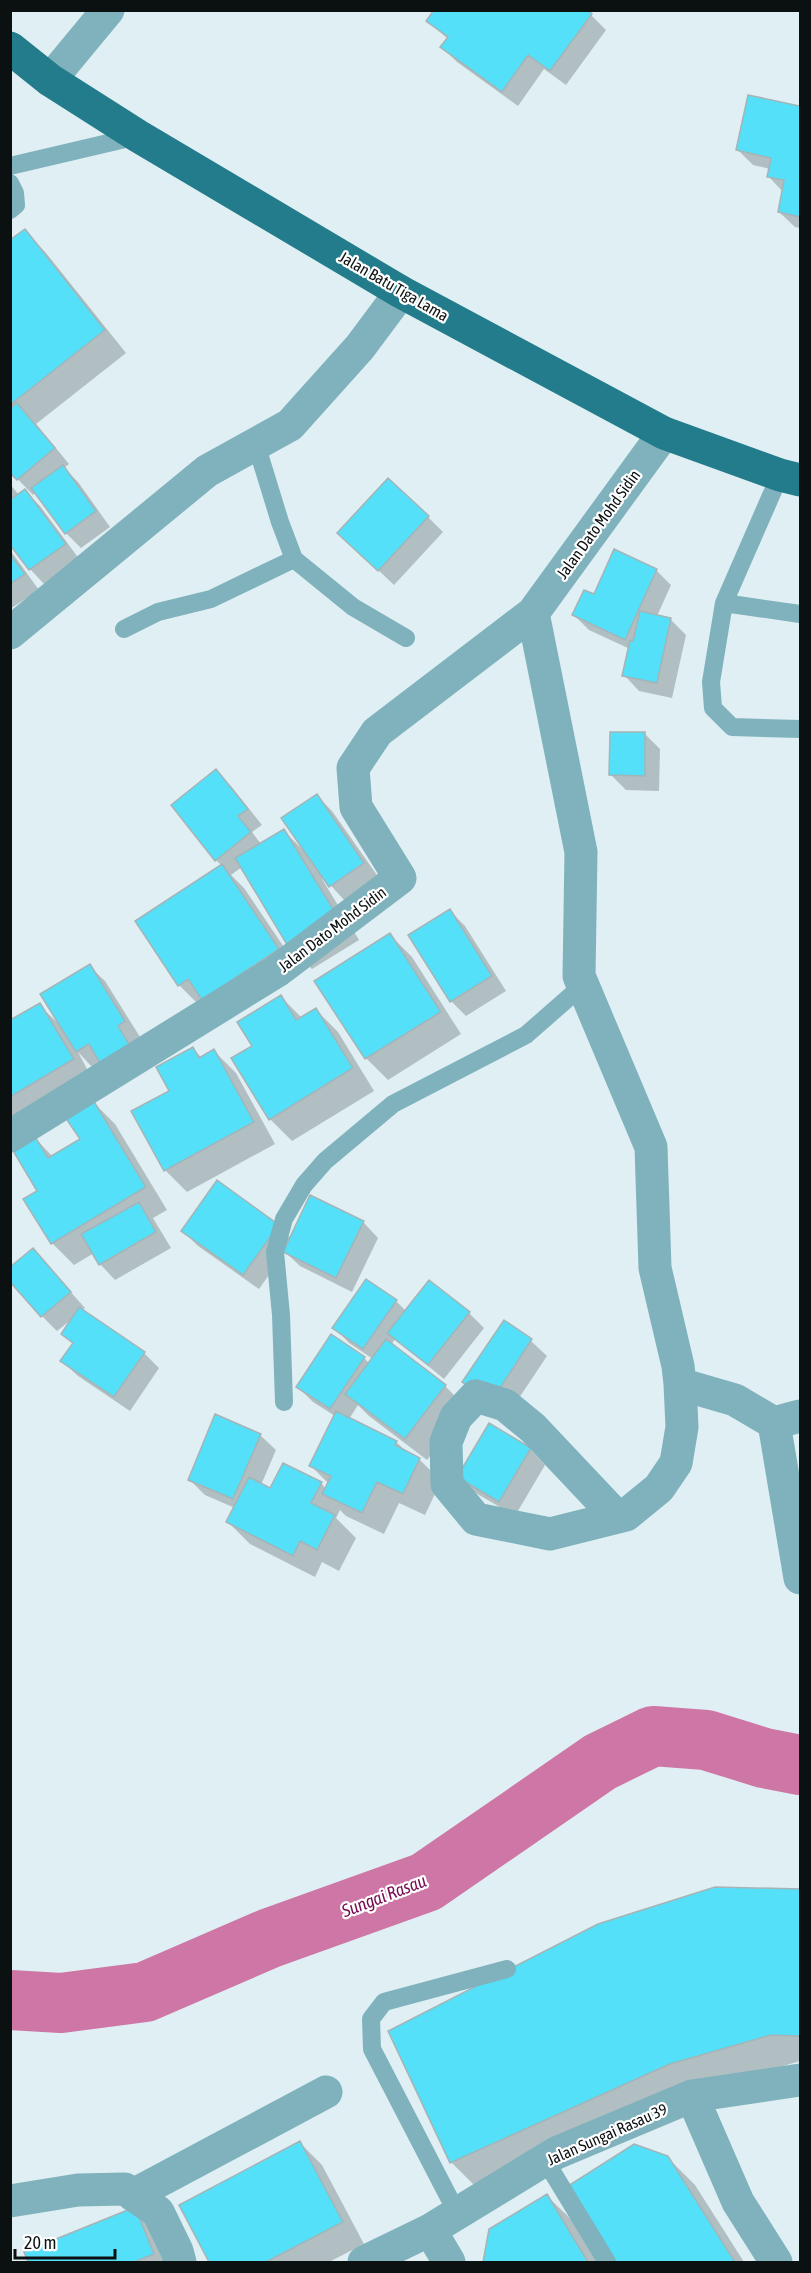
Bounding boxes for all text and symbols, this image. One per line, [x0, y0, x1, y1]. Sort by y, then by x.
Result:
street label: Jalan Batu Tiga Lama [336, 247, 452, 325]
street label: Jalan Dato Mohd Sidin [553, 466, 643, 582]
street label: Jalan Dato Mohd Sidin [275, 883, 389, 975]
water label: Sungai Rasau [338, 1870, 429, 1922]
street label: Jalan Sungai Rasau 39 [544, 2099, 670, 2170]
scale bar [15, 2222, 116, 2260]
text: 20 m [24, 2232, 56, 2253]

